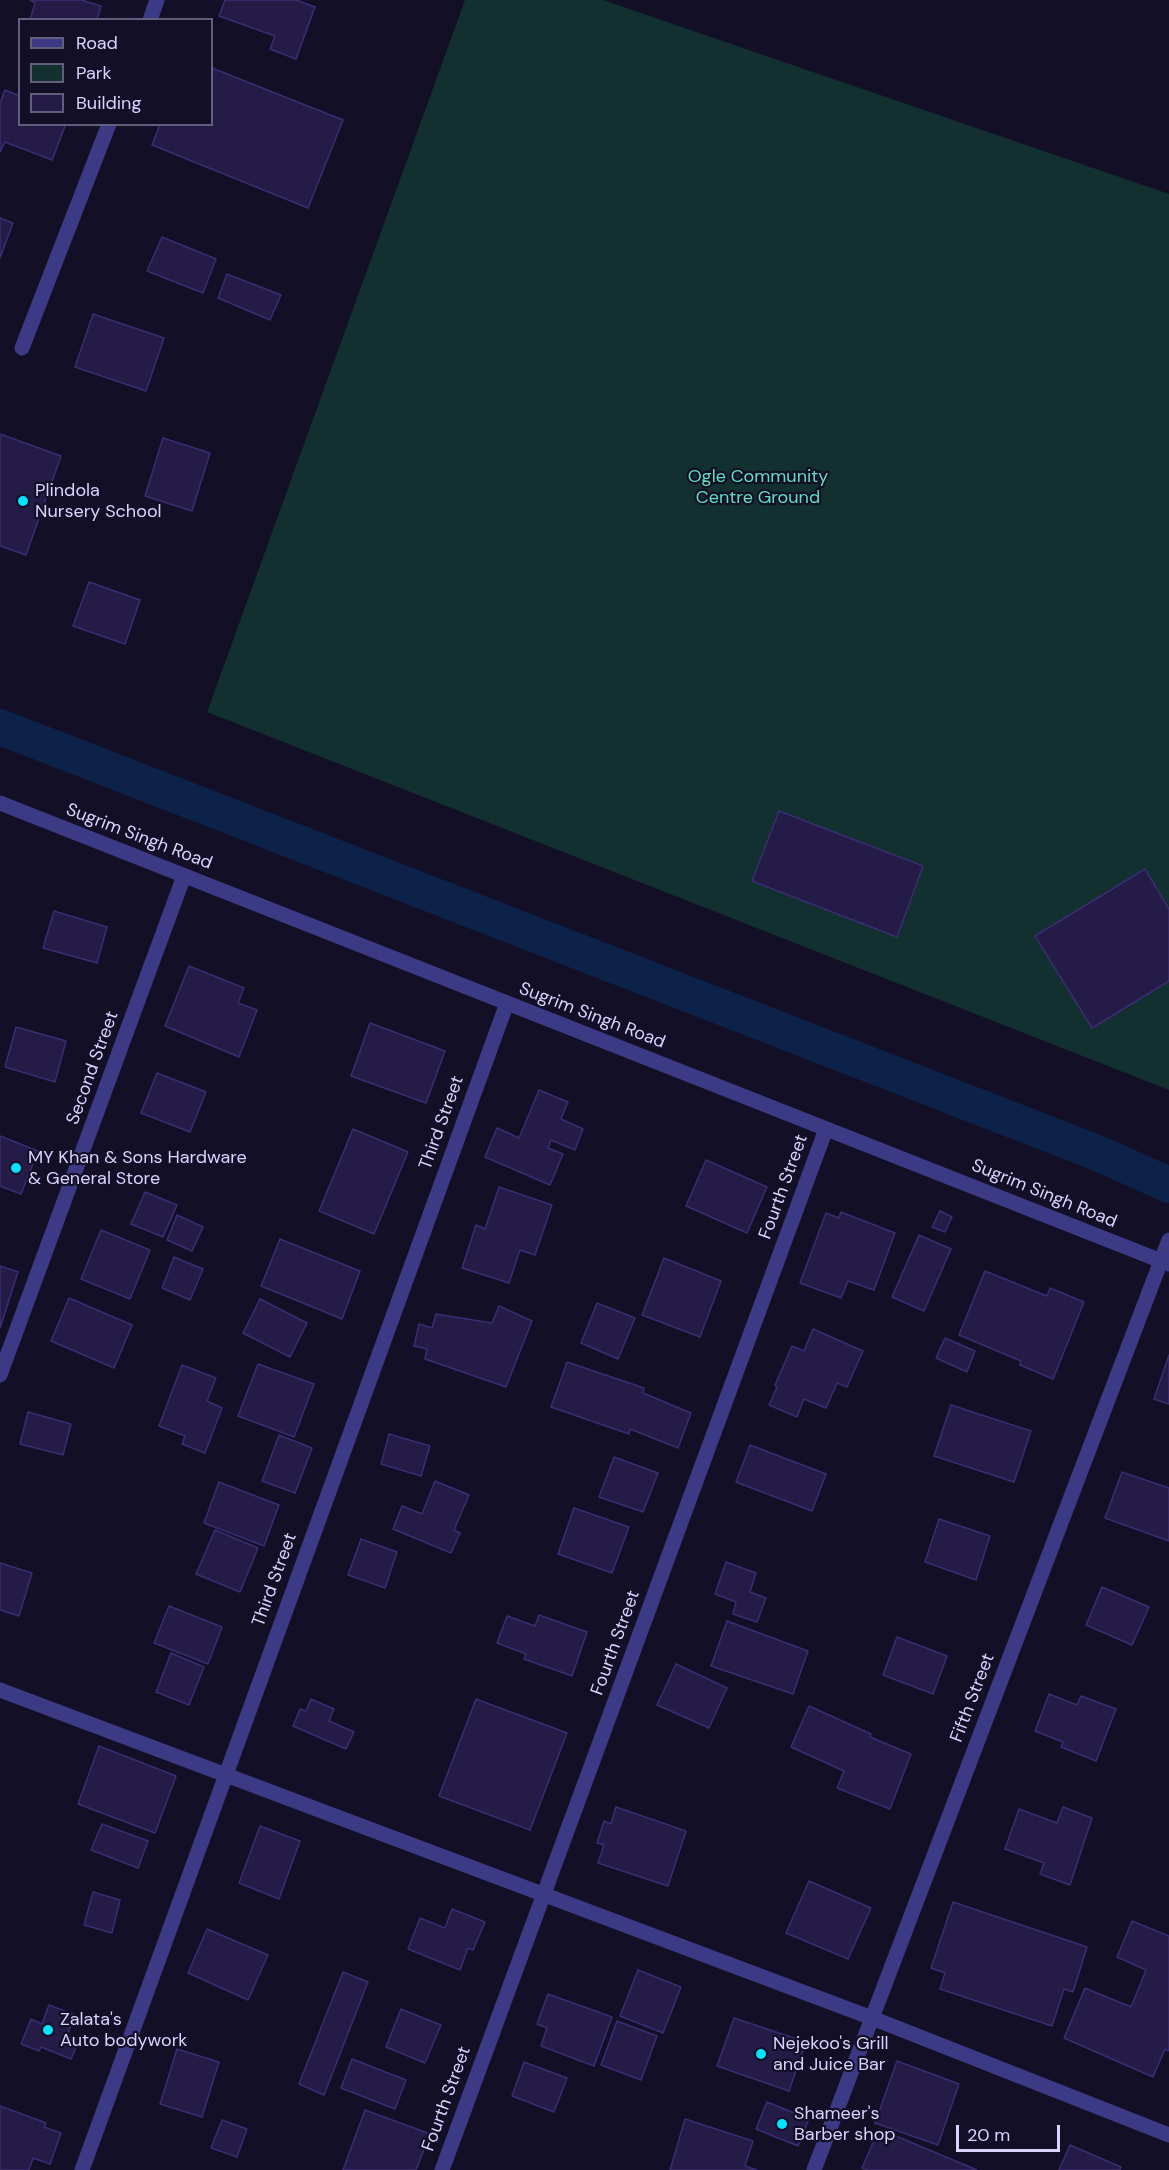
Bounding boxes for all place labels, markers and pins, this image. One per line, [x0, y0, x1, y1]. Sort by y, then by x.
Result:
place label: Plindola Nursery School [35, 480, 162, 522]
marker: Plindola Nursery School [16, 494, 30, 508]
place label: MY Khan & Sons Hardware & General Store [28, 1147, 247, 1190]
marker: MY Khan & Sons Hardware & General Store [9, 1161, 23, 1175]
place label: Zalata's Auto bodywork [60, 2009, 187, 2052]
marker: Zalata's Auto bodywork [41, 2023, 55, 2037]
place label: Nejekoo's Grill and Juice Bar [773, 2033, 889, 2076]
marker: Nejekoo's Grill and Juice Bar [754, 2047, 768, 2061]
place label: Shameer's Barber shop [794, 2103, 896, 2146]
marker: Shameer's Barber shop [775, 2117, 789, 2131]

